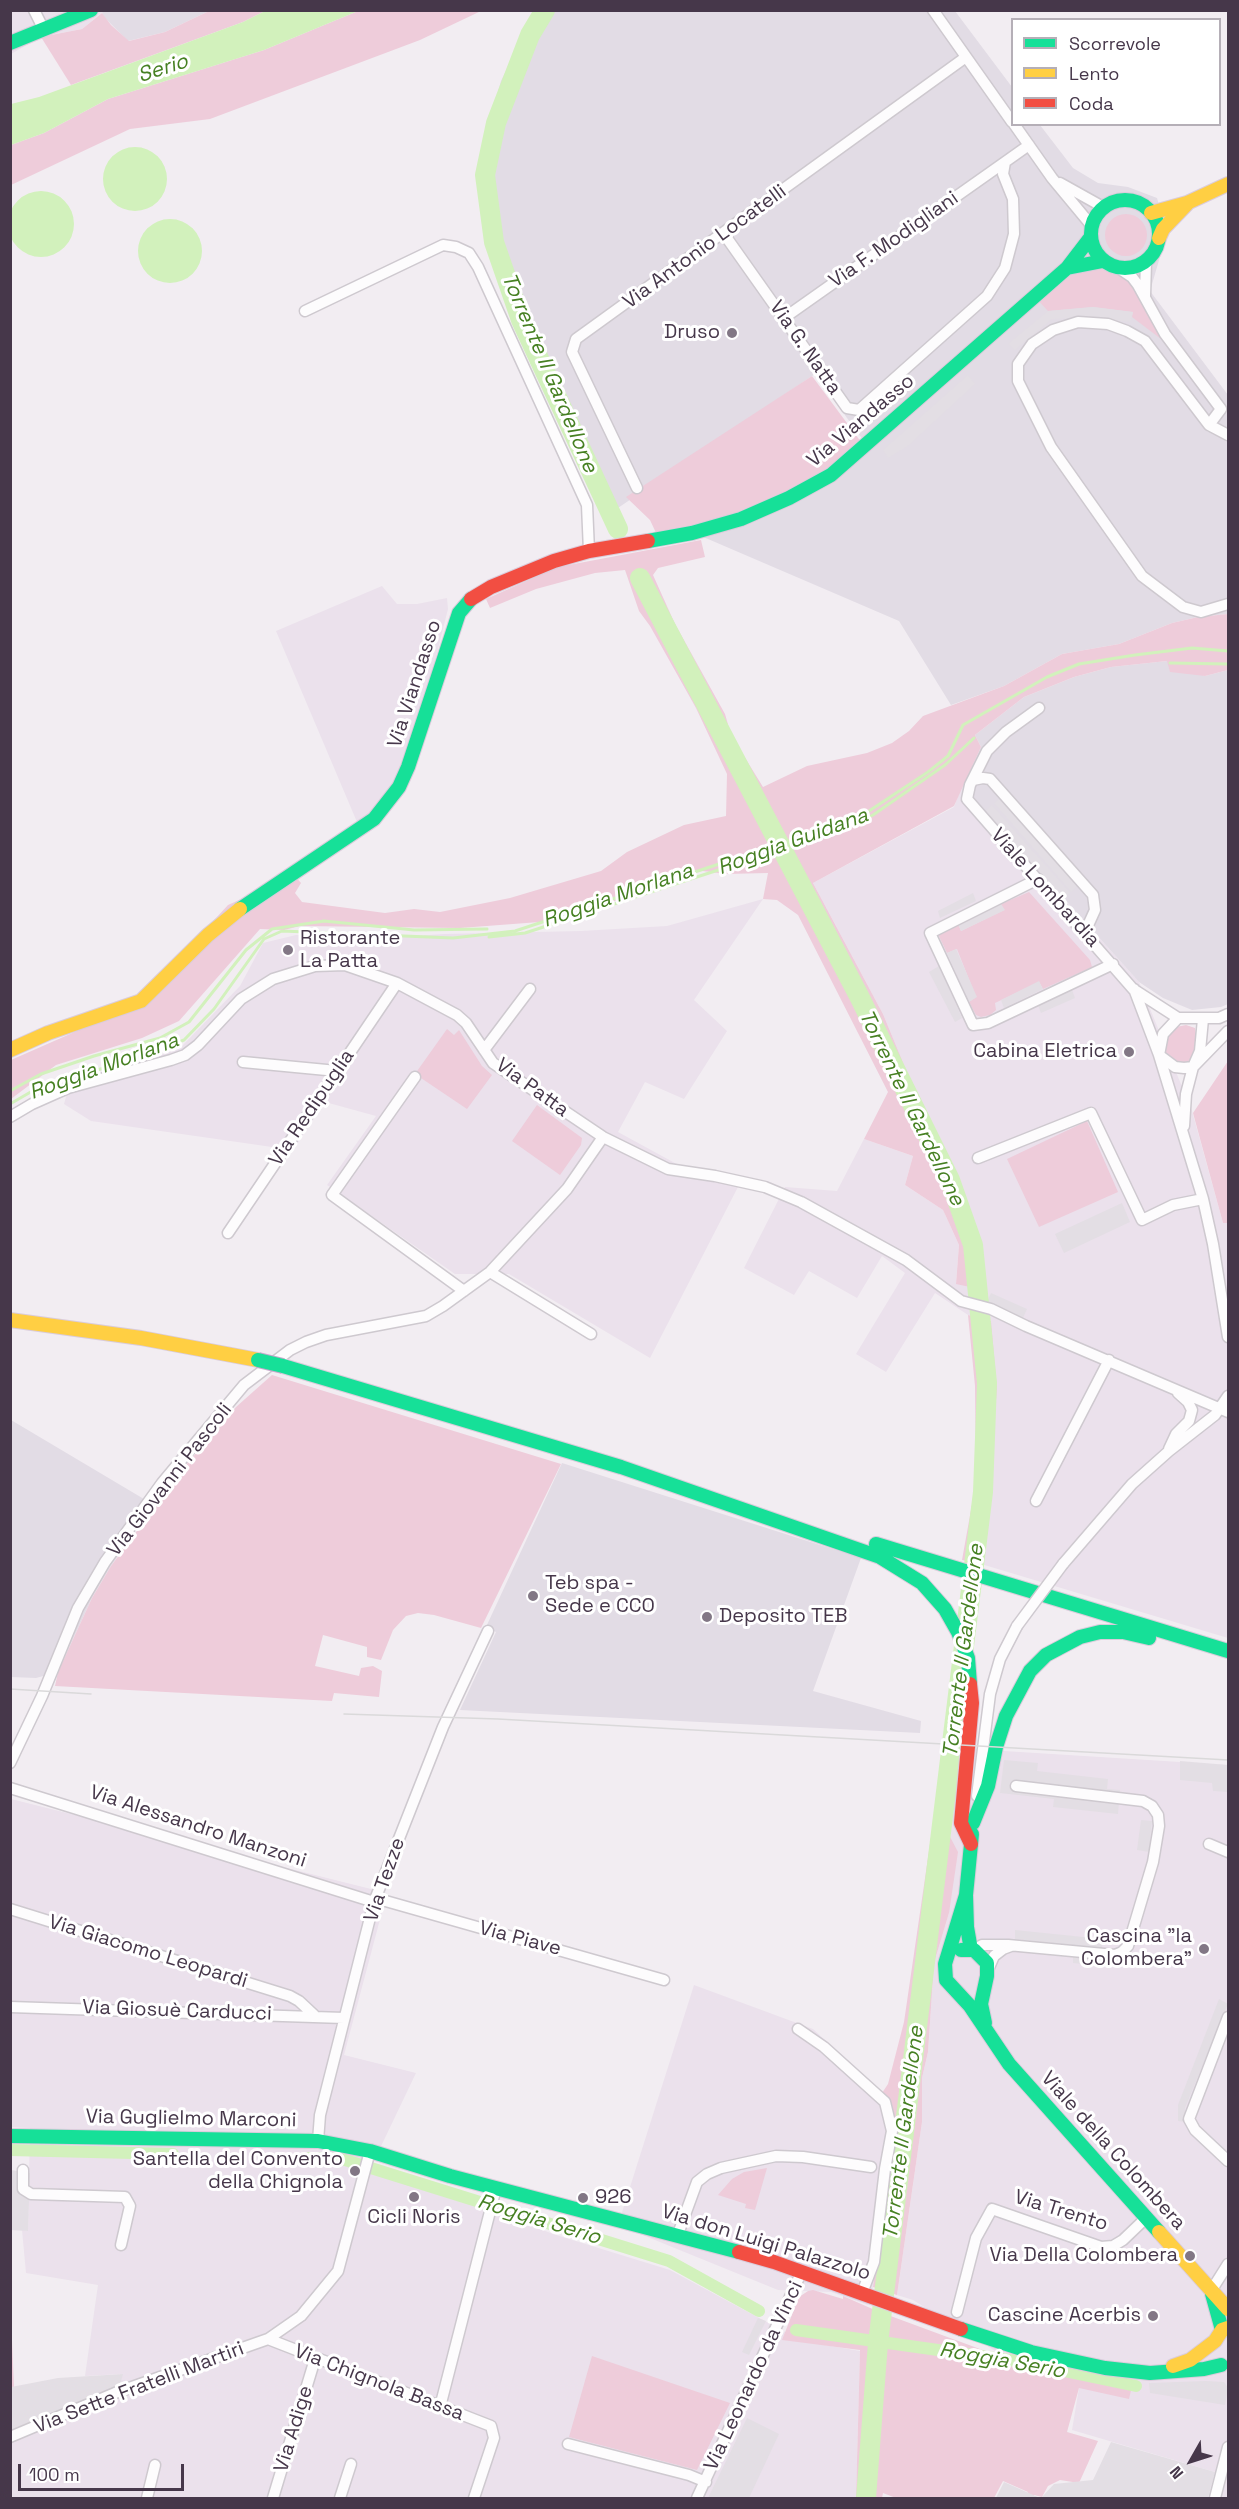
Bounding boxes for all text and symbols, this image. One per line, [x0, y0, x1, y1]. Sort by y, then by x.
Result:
legend [1011, 18, 1221, 126]
text: Scorrevole [1069, 32, 1161, 55]
water label: Serio [135, 49, 191, 89]
text: Lento [1069, 62, 1119, 85]
text: Coda [1069, 92, 1114, 115]
street label: Via Antonio Locatelli [619, 180, 791, 314]
street label: Via F. Modigliani [825, 187, 963, 293]
water label: Torrente Il Gardellone [496, 269, 602, 477]
street label: Via G. Natta [764, 296, 846, 400]
place label: Druso [664, 321, 720, 345]
marker: Druso [725, 326, 739, 340]
street label: Via Viandasso [802, 369, 920, 473]
street label: Via Viandasso [383, 617, 447, 751]
water label: Roggia Guidana [714, 803, 872, 881]
street label: Viale Lombardia [985, 824, 1105, 952]
water label: Roggia Morlana [540, 859, 696, 933]
place label: Ristorante La Patta [300, 927, 400, 974]
marker: Ristorante La Patta [281, 943, 295, 957]
water label: Torrente Il Gardellone [853, 1006, 969, 1210]
water label: Roggia Morlana [26, 1028, 182, 1106]
place label: Cabina Eletrica [973, 1040, 1117, 1064]
street label: Via Redipuglia [264, 1045, 360, 1171]
marker: Cabina Eletrica [1122, 1045, 1136, 1059]
street label: Via Patta [491, 1054, 573, 1122]
street label: Via Giovanni Pascoli [103, 1398, 237, 1562]
water label: Torrente Il Gardellone [938, 1543, 990, 1759]
place label: Teb spa - Sede e CCO [545, 1572, 655, 1619]
marker: Teb spa - Sede e CCO [526, 1589, 540, 1603]
place label: Deposito TEB [719, 1605, 847, 1629]
marker: Deposito TEB [700, 1610, 714, 1624]
street label: Via Alessandro Manzoni [87, 1781, 309, 1873]
street label: Via Tezze [359, 1835, 411, 1925]
street label: Via Giacomo Leopardi [46, 1910, 250, 1994]
street label: Via Piave [476, 1917, 564, 1961]
place label: Cascina "la Colombera" [1081, 1925, 1192, 1972]
marker: Cascina "la Colombera" [1197, 1942, 1211, 1956]
street label: Via Giosuè Carducci [82, 1996, 272, 2026]
water label: Torrente Il Gardellone [878, 2025, 930, 2241]
street label: Viale della Colombera [1036, 2067, 1190, 2235]
street label: Via Guglielmo Marconi [85, 2105, 297, 2133]
place label: Santella del Convento della Chignola [133, 2148, 343, 2195]
marker: Santella del Convento della Chignola [348, 2164, 362, 2178]
street label: Via Trento [1011, 2185, 1111, 2237]
place label: 926 [595, 2186, 632, 2210]
water label: Roggia Serio [475, 2189, 603, 2251]
marker: Cicli Noris [407, 2190, 421, 2204]
marker: 926 [576, 2191, 590, 2205]
street label: Via don Luigi Palazzolo [659, 2200, 873, 2286]
place label: Cicli Noris [367, 2206, 461, 2230]
place label: Via Della Colombera [989, 2244, 1178, 2268]
marker: Via Della Colombera [1183, 2249, 1197, 2263]
street label: Via Leonardo da Vinci [700, 2277, 808, 2475]
place label: Cascine Acerbis [988, 2304, 1141, 2328]
marker: Cascine Acerbis [1146, 2309, 1160, 2323]
street label: Via Sette Fratelli Martiri [31, 2337, 247, 2439]
water label: Roggia Serio [937, 2338, 1067, 2384]
street label: Via Chignola Bassa [291, 2340, 467, 2426]
street label: Via Adige [270, 2383, 318, 2475]
north arrow [1161, 2431, 1221, 2491]
scale bar [21, 2452, 188, 2490]
text: N [1165, 2462, 1188, 2483]
text: 100 m [29, 2463, 80, 2486]

